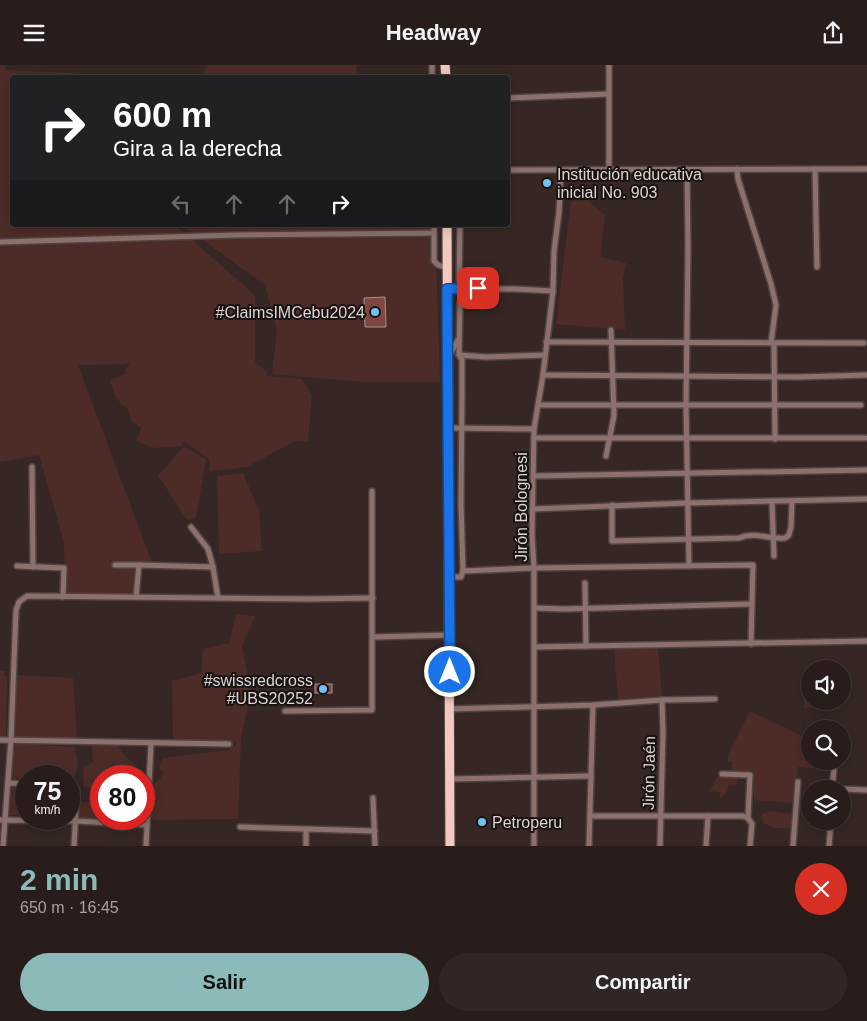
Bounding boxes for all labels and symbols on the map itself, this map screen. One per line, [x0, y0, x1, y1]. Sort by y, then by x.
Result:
place label: Institución educativa inicial No. 903 [557, 166, 702, 201]
marker: Institución educativa inicial No. 903 [541, 177, 553, 189]
pin [457, 267, 499, 309]
place label: #ClaimsIMCebu2024 [216, 304, 365, 321]
marker: #ClaimsIMCebu2024 [369, 306, 381, 318]
street label: Jirón Bolognesi [513, 452, 530, 562]
position arrow [423, 645, 475, 697]
place label: #swissredcross #UBS20252 [204, 672, 313, 707]
marker: #swissredcross #UBS20252 [317, 683, 329, 695]
street label: Jirón Jaén [640, 736, 658, 810]
speed limit sign: 80 [90, 765, 155, 830]
place label: Petroperu [492, 814, 562, 831]
marker: Petroperu [476, 816, 488, 828]

